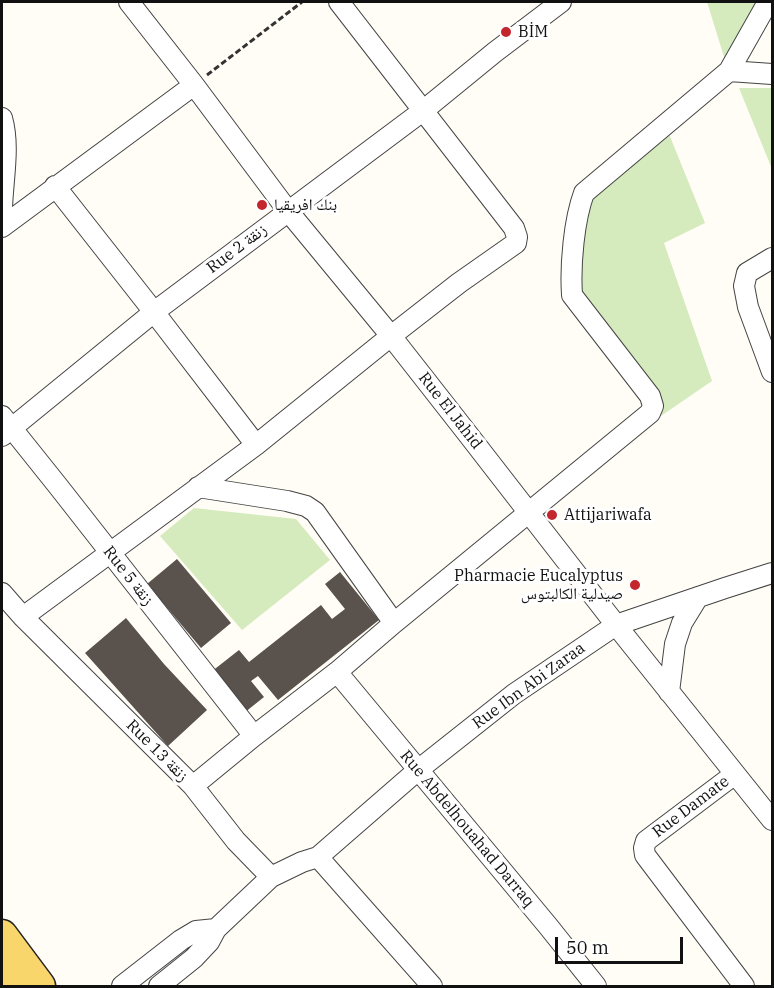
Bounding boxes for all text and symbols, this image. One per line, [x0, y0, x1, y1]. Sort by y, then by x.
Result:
place label: BİM [518, 22, 548, 42]
marker: BİM [499, 25, 513, 39]
place label: بنك افريقيا [274, 195, 337, 215]
marker: بنك افريقيا [255, 198, 269, 212]
street label: Rue 2 زنقة [203, 220, 271, 278]
street label: Rue El Jahid [414, 369, 486, 453]
place label: Attijariwafa [564, 505, 652, 525]
marker: Attijariwafa [545, 508, 559, 522]
street label: Rue 5 زنقة [99, 542, 157, 610]
place label: Pharmacie Eucalyptus صيدلية الكالبتوس [454, 566, 623, 604]
marker: Pharmacie Eucalyptus صيدلية الكالبتوس [628, 578, 642, 592]
street label: Rue Ibn Abi Zaraa [469, 639, 589, 733]
street label: Rue 13 زنقة [122, 716, 192, 786]
street label: Rue Abdelhouahad Darraq [396, 747, 538, 911]
street label: Rue Damate [649, 772, 733, 842]
scale bar [558, 925, 686, 963]
text: 50 m [566, 936, 609, 959]

